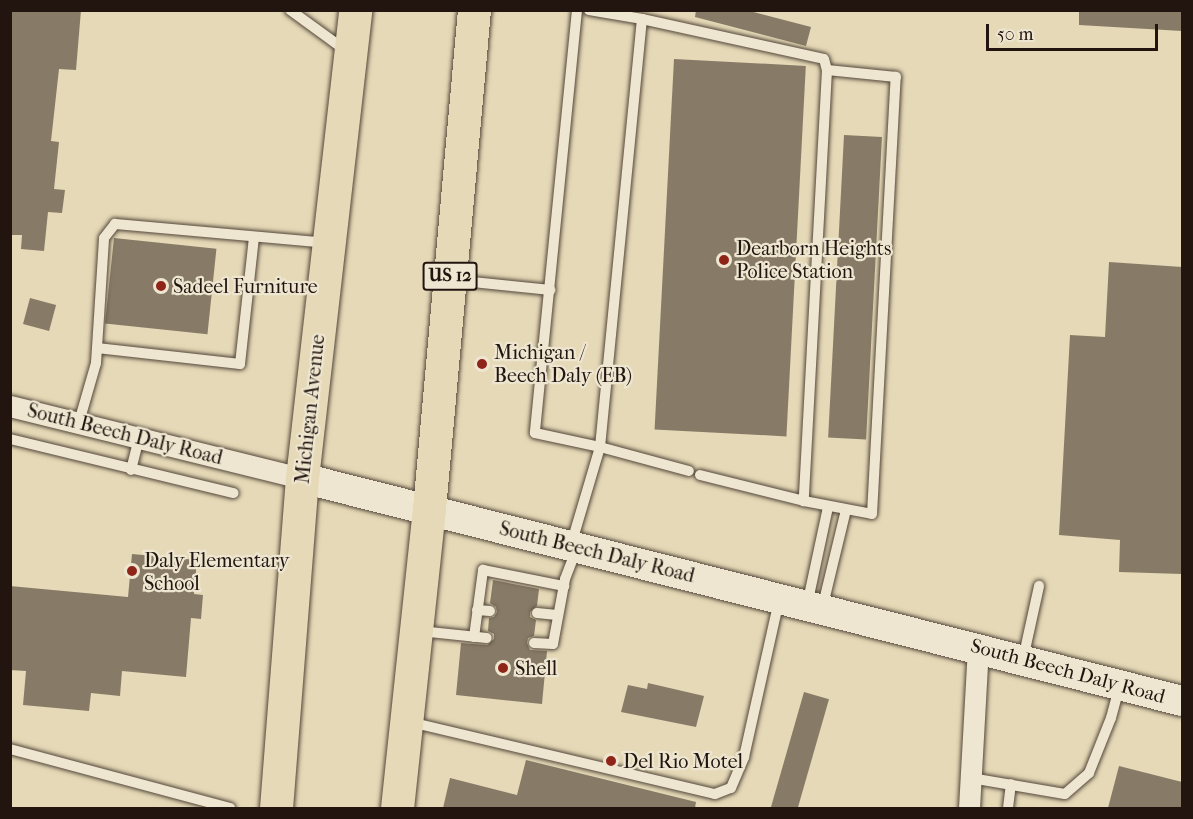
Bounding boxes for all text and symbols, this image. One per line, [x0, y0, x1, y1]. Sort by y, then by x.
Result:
scale bar [989, 12, 1162, 50]
text: 50 m [997, 24, 1033, 45]
place label: Dearborn Heights Police Station [736, 237, 891, 284]
marker: Dearborn Heights Police Station [717, 253, 731, 267]
road number: US 12 [422, 261, 478, 291]
place label: Sadeel Furniture [173, 274, 318, 298]
marker: Sadeel Furniture [154, 279, 168, 293]
street label: Michigan Avenue [290, 333, 330, 485]
place label: Michigan / Beech Daly (EB) [494, 340, 632, 387]
marker: Michigan / Beech Daly (EB) [475, 357, 489, 371]
street label: South Beech Daly Road [25, 398, 225, 470]
street label: South Beech Daly Road [497, 516, 697, 588]
place label: Daly Elementary School [144, 548, 289, 595]
marker: Daly Elementary School [125, 564, 139, 578]
street label: South Beech Daly Road [968, 633, 1168, 709]
place label: Shell [515, 656, 557, 680]
marker: Shell [496, 661, 510, 675]
place label: Del Rio Motel [623, 749, 743, 773]
marker: Del Rio Motel [604, 754, 618, 768]

